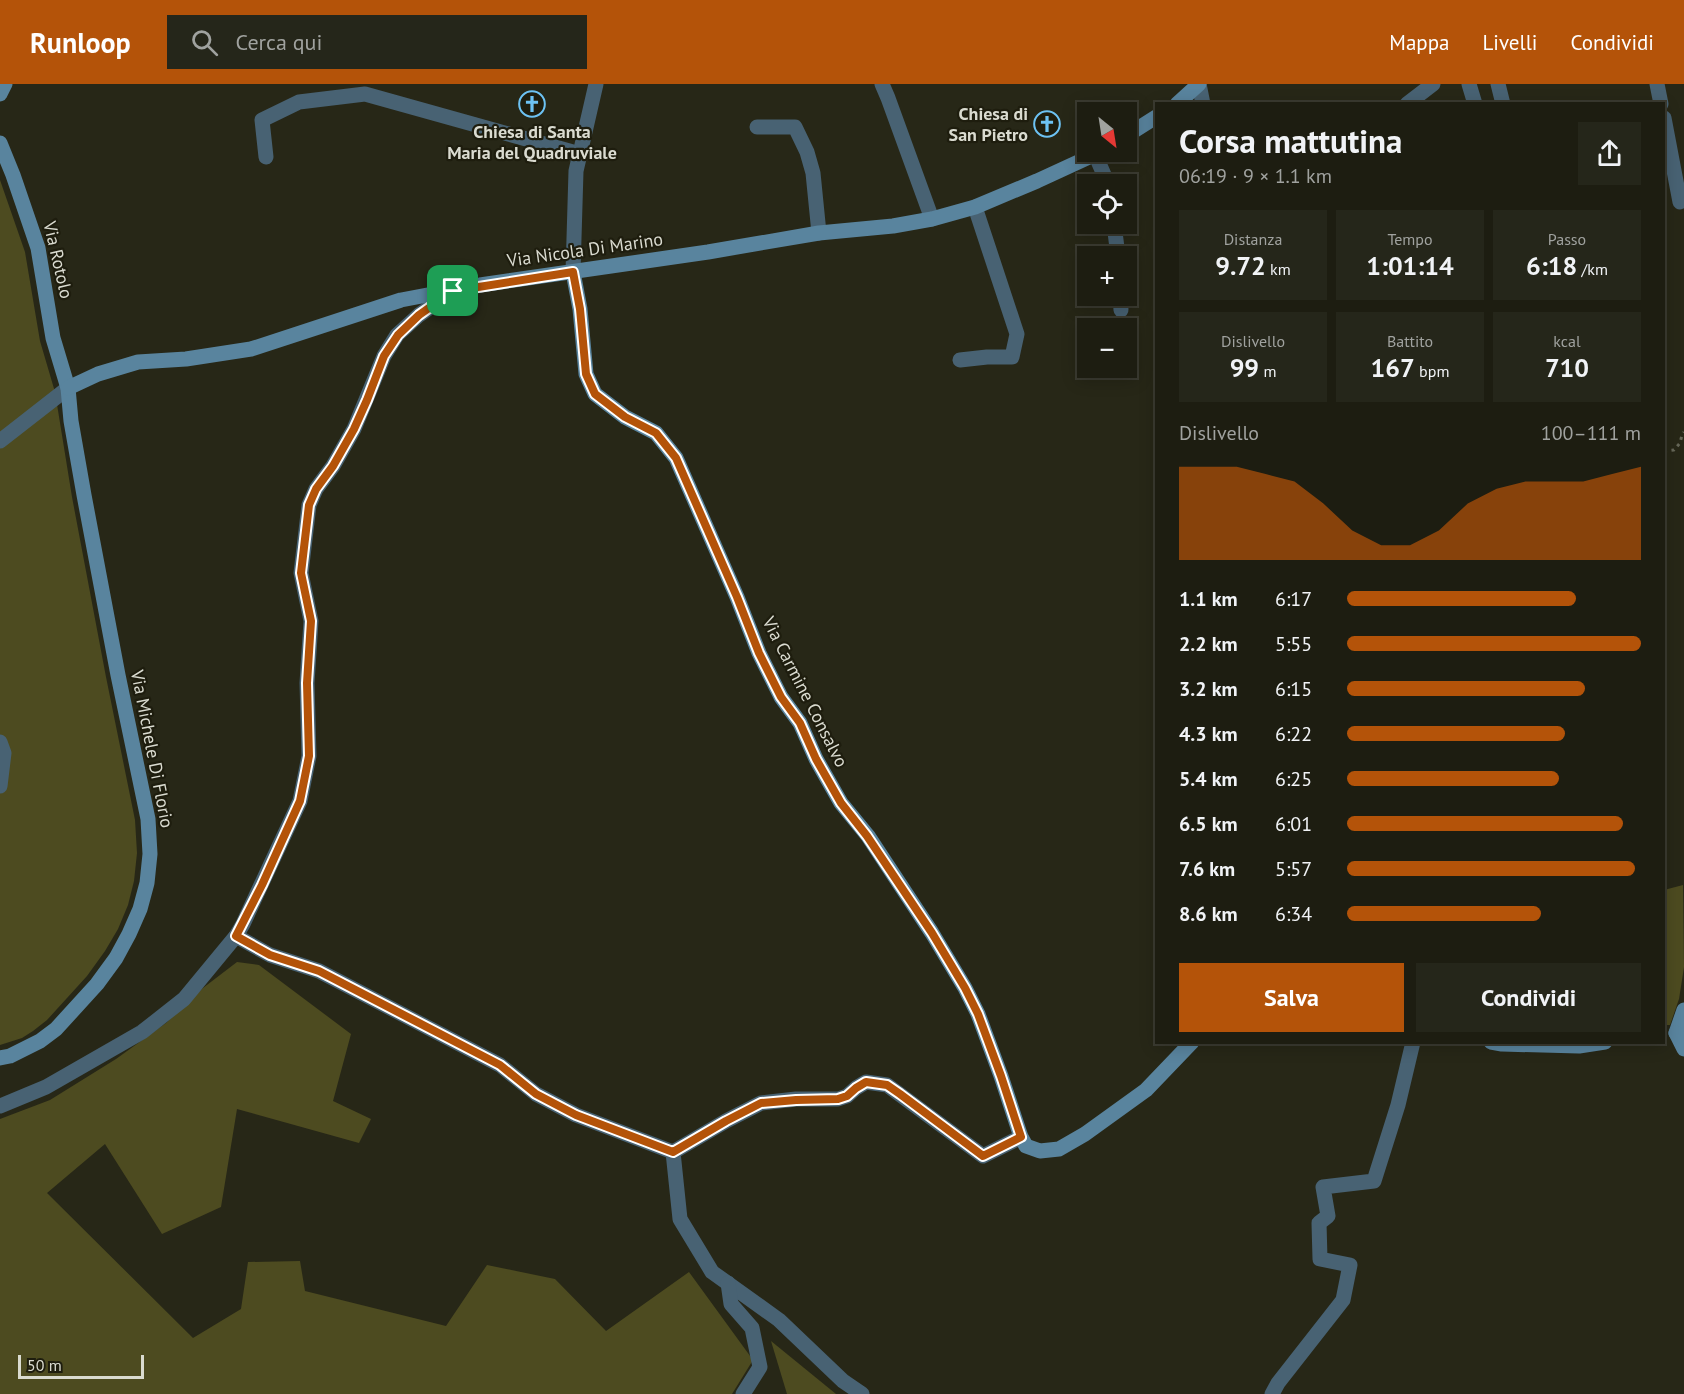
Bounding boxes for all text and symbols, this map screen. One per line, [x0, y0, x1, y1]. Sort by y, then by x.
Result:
search box [167, 15, 587, 69]
text: Runloop [30, 24, 131, 61]
icon: search [188, 26, 221, 59]
text: Cerca qui [236, 28, 322, 56]
text: Mappa [1389, 29, 1449, 56]
text: Livelli [1482, 29, 1537, 56]
text: Condividi [1570, 29, 1654, 56]
church icon: Chiesa di Santa Maria del Quadruviale [517, 89, 547, 119]
place label: Chiesa di San Pietro [949, 102, 1028, 146]
north arrow [1077, 102, 1137, 162]
map controls [1077, 102, 1137, 378]
church icon: Chiesa di San Pietro [1032, 109, 1062, 139]
text: Corsa mattutina [1179, 119, 1402, 162]
place label: Chiesa di Santa Maria del Quadruviale [447, 120, 617, 164]
button: share [1578, 122, 1641, 185]
text: 06:19 · 9 × 1.1 km [1179, 163, 1332, 189]
button: locate [1077, 174, 1137, 234]
street label: Via Rotolo [38, 218, 79, 301]
street label: Via Nicola Di Marino [505, 227, 664, 272]
text: Distanza [1224, 229, 1282, 249]
text: Tempo [1387, 229, 1433, 249]
text: Passo [1548, 229, 1586, 249]
button: + [1077, 246, 1137, 306]
text: 9.72 [1215, 249, 1266, 282]
text: 1:01:14 [1366, 249, 1454, 282]
text: 6:18 [1526, 249, 1577, 282]
text: km [1266, 259, 1291, 279]
text: /km [1577, 259, 1608, 279]
pin [427, 265, 478, 316]
icon: arrive [436, 274, 469, 307]
button: − [1077, 318, 1137, 378]
text: Dislivello [1221, 331, 1285, 351]
text: Battito [1387, 331, 1433, 351]
text: kcal [1553, 331, 1581, 351]
text: 99 [1230, 351, 1259, 384]
text: 167 [1371, 351, 1415, 384]
text: 710 [1545, 351, 1589, 384]
text: m [1259, 361, 1276, 381]
text: bpm [1415, 361, 1449, 381]
text: Dislivello [1179, 420, 1259, 446]
text: 100–111 m [1541, 420, 1641, 446]
text: 1.1 km [1179, 586, 1238, 612]
text: 6:17 [1275, 586, 1312, 612]
street label: Via Carmine Consalvo [757, 612, 853, 771]
text: 2.2 km [1179, 631, 1238, 657]
text: 5:55 [1275, 631, 1312, 657]
street label: Via Michele Di Florio [126, 667, 179, 830]
text: 3.2 km [1179, 676, 1238, 702]
text: 6:15 [1275, 676, 1312, 702]
text: 4.3 km [1179, 721, 1238, 747]
text: 6:22 [1275, 721, 1312, 747]
text: 5.4 km [1179, 766, 1238, 792]
text: 6:25 [1275, 766, 1312, 792]
text: 6.5 km [1179, 811, 1238, 837]
text: 6:01 [1275, 811, 1312, 837]
text: 7.6 km [1179, 856, 1235, 882]
text: 5:57 [1275, 856, 1312, 882]
text: 8.6 km [1179, 901, 1238, 927]
text: 6:34 [1275, 901, 1312, 927]
button: Salva [1179, 963, 1404, 1032]
button: Condividi [1416, 963, 1641, 1032]
scale bar [18, 1352, 144, 1380]
text: 50 m [27, 1355, 62, 1375]

